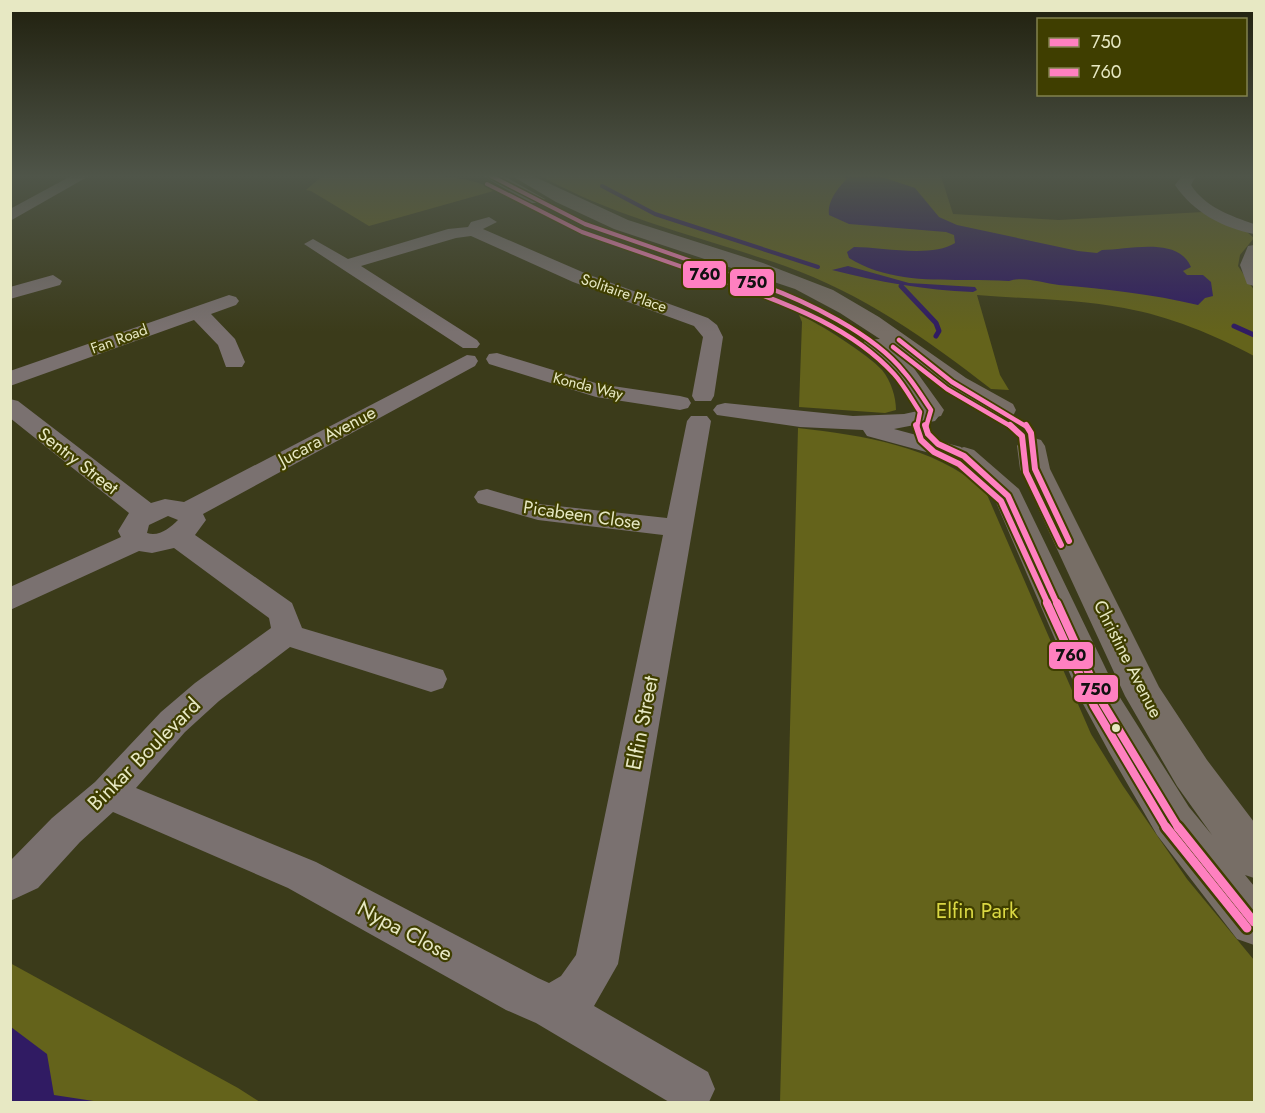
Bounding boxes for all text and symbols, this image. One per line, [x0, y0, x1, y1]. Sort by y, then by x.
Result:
legend [1037, 18, 1247, 96]
text: 750 [1091, 29, 1122, 55]
text: 760 [1091, 59, 1122, 85]
line badge: 760 [682, 260, 727, 289]
text: 760 [690, 263, 720, 286]
street label: Solitaire Place [578, 268, 670, 318]
line badge: 750 [729, 268, 775, 297]
text: 750 [737, 271, 767, 294]
street label: Fan Road [88, 319, 150, 359]
street label: Konda Way [551, 367, 626, 405]
street label: Jucara Avenue [272, 399, 380, 474]
street label: Sentry Street [32, 421, 124, 501]
street label: Picabeen Close [522, 494, 642, 536]
street label: Christine Avenue [1087, 596, 1169, 722]
line badge: 760 [1048, 641, 1094, 670]
text: 760 [1056, 644, 1086, 667]
street label: Elfin Street [618, 673, 666, 773]
line badge: 750 [1073, 674, 1119, 703]
text: 750 [1081, 678, 1111, 701]
street label: Binkar Boulevard [81, 691, 207, 817]
unlabelled marker [1110, 722, 1122, 734]
street label: Nypa Close [352, 893, 458, 969]
park label: Elfin Park [936, 896, 1019, 926]

